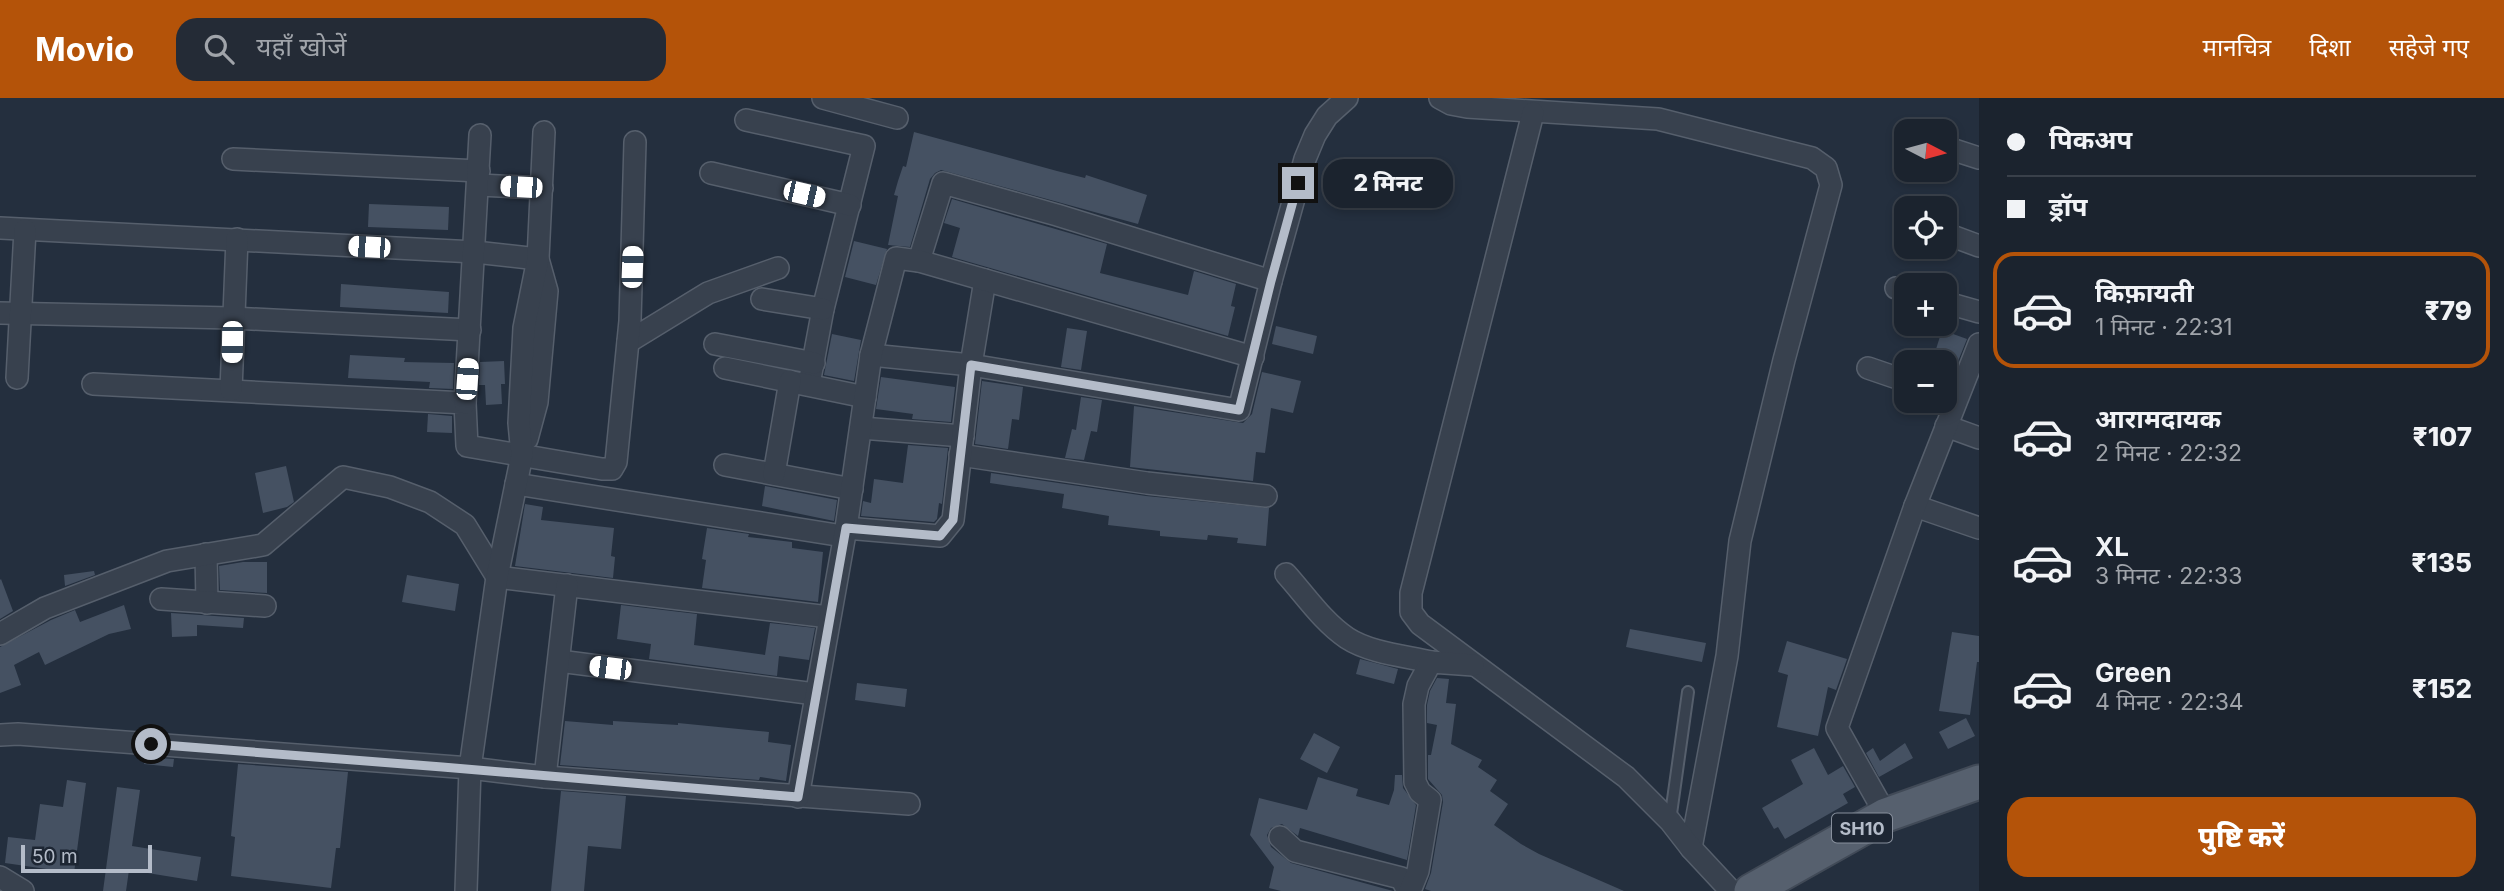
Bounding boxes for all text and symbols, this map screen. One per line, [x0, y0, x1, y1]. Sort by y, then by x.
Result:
search box [176, 18, 666, 81]
text: Movio [35, 29, 134, 69]
icon: search [200, 30, 238, 68]
text: यहाँ खोजें [256, 31, 347, 62]
text: मानचित्र [2203, 33, 2271, 62]
text: दिशा [2309, 33, 2351, 62]
text: सहेजे गए [2389, 33, 2469, 62]
north arrow [1894, 119, 1956, 182]
map controls [1894, 119, 1957, 413]
text: पिकअप [2049, 124, 2132, 155]
callout: 2 मिनट [1322, 158, 1452, 208]
route end [1282, 167, 1314, 199]
text: 2 मिनट [1353, 169, 1423, 197]
car [500, 175, 543, 199]
car [782, 179, 827, 209]
text: ड्रॉप [2049, 191, 2087, 222]
button: locate [1894, 196, 1957, 259]
car [348, 235, 391, 259]
car [621, 246, 644, 288]
button: + [1894, 273, 1957, 336]
text: किफ़ायती [2095, 277, 2194, 308]
icon: car [2011, 279, 2074, 342]
text: ₹79 [2425, 295, 2472, 326]
text: 1 मिनट · 22:31 [2095, 313, 2233, 341]
car [222, 321, 243, 363]
button: − [1894, 350, 1957, 413]
car [456, 357, 479, 401]
text: आरामदायक [2095, 403, 2221, 434]
icon: car [2011, 405, 2074, 468]
text: ₹107 [2413, 421, 2472, 452]
text: 2 मिनट · 22:32 [2095, 439, 2242, 467]
icon: car [2011, 531, 2074, 594]
text: XL [2095, 531, 2129, 562]
text: ₹135 [2411, 547, 2472, 578]
text: 3 मिनट · 22:33 [2095, 562, 2242, 590]
car [588, 655, 633, 681]
icon: car [2011, 657, 2074, 720]
text: Green [2095, 657, 2172, 688]
text: ₹152 [2412, 673, 2472, 704]
text: 4 मिनट · 22:34 [2095, 688, 2244, 716]
route start [135, 728, 167, 760]
button: पुष्टि करें [2007, 797, 2476, 877]
road number: SH10 [1832, 814, 1892, 842]
scale bar [21, 842, 152, 874]
text: 50 m [32, 845, 78, 868]

